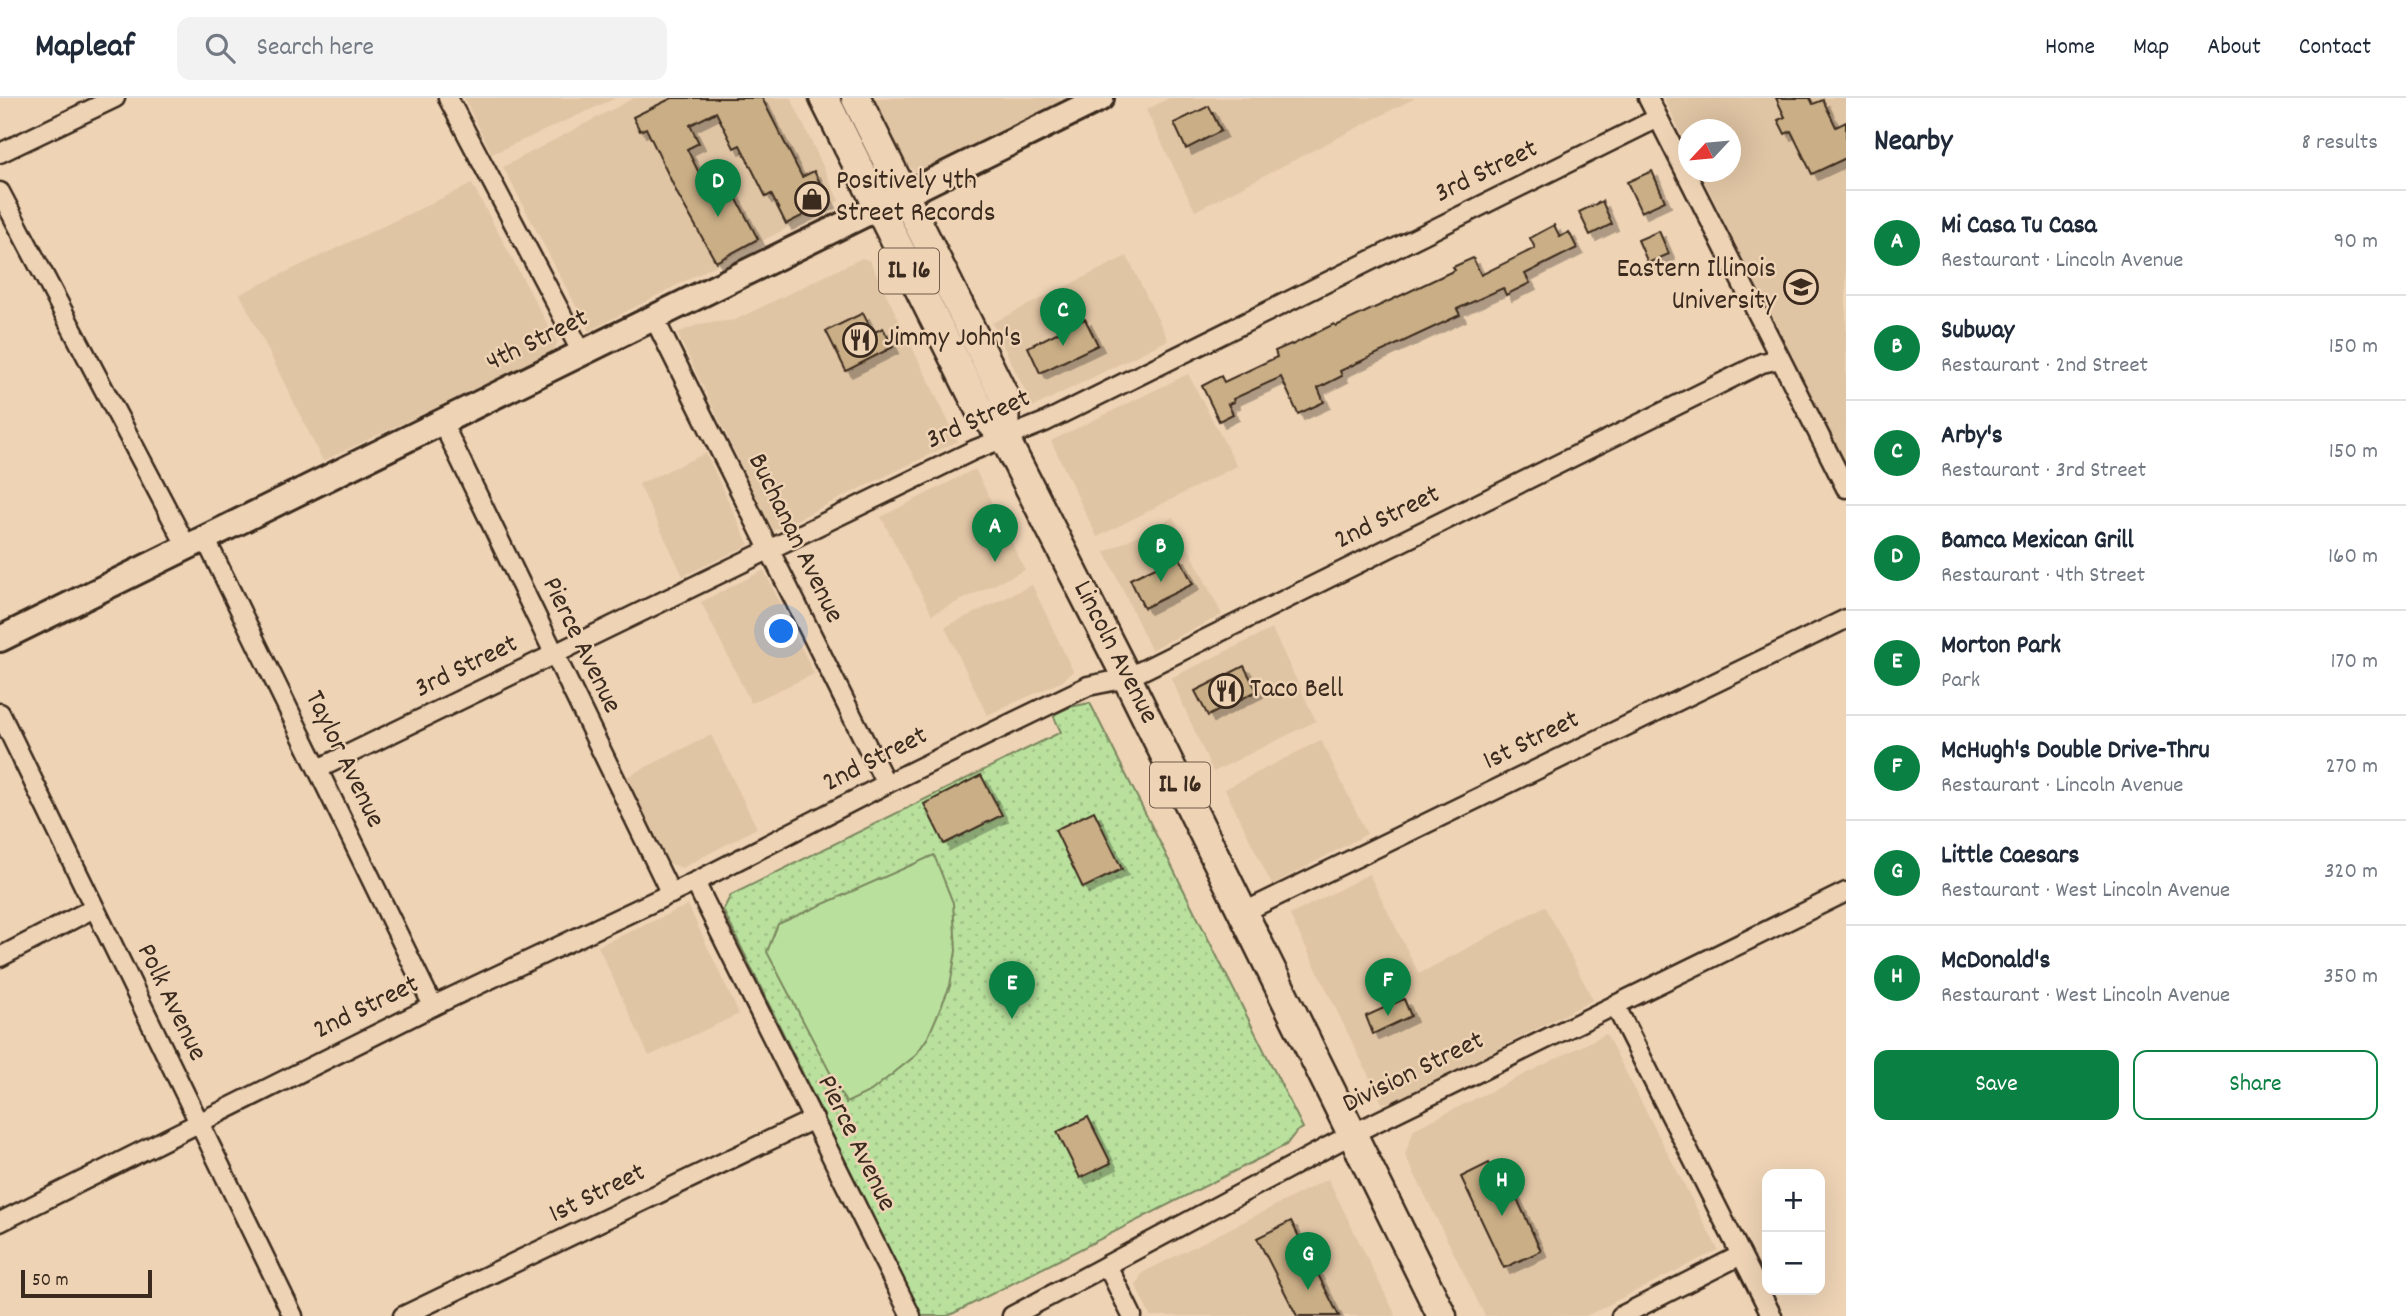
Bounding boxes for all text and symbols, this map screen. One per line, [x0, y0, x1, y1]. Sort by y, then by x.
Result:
search box [177, 17, 667, 80]
text: Mapleaf [35, 25, 135, 72]
icon: search [201, 29, 239, 67]
text: Search here [257, 30, 374, 67]
text: Home [2045, 31, 2095, 65]
text: Map [2133, 31, 2169, 65]
text: About [2207, 31, 2261, 65]
text: Contact [2299, 31, 2371, 65]
north arrow [1678, 119, 1741, 182]
text: Nearby [1874, 122, 1952, 165]
text: 8 results [2302, 127, 2378, 160]
street label: 3rd Street [1429, 131, 1545, 215]
pin: D [695, 159, 741, 217]
place label: Positively 4th Street Records [836, 163, 995, 235]
shop icon: Positively 4th Street Records [793, 180, 831, 218]
text: Mi Casa Tu Casa [1941, 208, 2097, 245]
text: A [1891, 226, 1903, 259]
text: 90 m [2334, 226, 2378, 259]
text: Restaurant · Lincoln Avenue [1941, 245, 2183, 278]
road number: IL 16 [879, 248, 939, 294]
place label: Eastern Illinois University [1617, 251, 1777, 323]
school or university icon: Eastern Illinois University [1782, 268, 1820, 306]
pin: C [1040, 288, 1086, 346]
street label: 4th Street [480, 300, 596, 384]
text: Subway [1941, 313, 2014, 350]
place label: Jimmy John's [884, 320, 1021, 360]
restaurant icon: Jimmy John's [841, 321, 879, 359]
text: B [1892, 331, 1902, 364]
text: 150 m [2329, 331, 2378, 364]
text: Restaurant · 2nd Street [1941, 350, 2148, 383]
street label: 3rd Street [920, 380, 1038, 462]
text: Arby's [1941, 418, 2003, 455]
text: C [1891, 436, 1903, 469]
text: 150 m [2329, 436, 2378, 469]
street label: Buchanan Avenue [736, 447, 852, 631]
text: Restaurant · 3rd Street [1941, 455, 2146, 488]
street label: 2nd Street [1329, 476, 1447, 562]
pin: A [972, 504, 1018, 562]
text: Bamca Mexican Grill [1941, 523, 2134, 560]
pin: B [1138, 524, 1184, 582]
text: D [1891, 541, 1903, 574]
text: 160 m [2328, 541, 2378, 574]
text: Restaurant · 4th Street [1941, 560, 2145, 593]
street label: Pierce Avenue [530, 571, 630, 721]
street label: Lincoln Avenue [1061, 574, 1167, 732]
your location [764, 614, 798, 648]
street label: 3rd Street [409, 626, 525, 710]
text: Morton Park [1941, 628, 2061, 665]
text: E [1892, 646, 1902, 679]
text: 170 m [2331, 646, 2378, 679]
text: Park [1941, 665, 1980, 698]
place label: Taco Bell [1250, 671, 1344, 711]
restaurant icon: Taco Bell [1207, 672, 1245, 710]
street label: Taylor Avenue [293, 685, 393, 835]
street label: 1st Street [1477, 702, 1587, 782]
street label: 2nd Street [817, 718, 935, 804]
text: McHugh's Double Drive-Thru [1941, 733, 2210, 770]
text: F [1892, 751, 1902, 784]
text: 270 m [2326, 751, 2378, 784]
road number: IL 16 [1150, 762, 1210, 807]
text: Restaurant · Lincoln Avenue [1941, 770, 2183, 803]
text: Little Caesars [1941, 838, 2079, 875]
text: G [1891, 856, 1903, 889]
text: 320 m [2324, 856, 2378, 889]
text: Restaurant · West Lincoln Avenue [1941, 875, 2230, 908]
street label: Polk Avenue [124, 937, 216, 1069]
text: McDonald's [1941, 943, 2050, 980]
pin: F [1365, 958, 1411, 1016]
pin: E [989, 961, 1035, 1019]
text: H [1891, 961, 1903, 994]
text: 350 m [2324, 961, 2378, 994]
street label: 2nd Street [308, 966, 426, 1052]
text: Restaurant · West Lincoln Avenue [1941, 980, 2230, 1013]
street label: Division Street [1336, 1022, 1492, 1126]
button: Save [1874, 1050, 2119, 1120]
button: Share [2133, 1050, 2378, 1120]
street label: Pierce Avenue [805, 1069, 905, 1219]
street label: 1st Street [543, 1155, 653, 1235]
pin: H [1479, 1158, 1525, 1216]
map controls [1762, 1169, 1825, 1295]
button: + [1762, 1169, 1825, 1232]
pin: G [1285, 1232, 1331, 1290]
button: − [1762, 1232, 1825, 1295]
scale bar [21, 1267, 152, 1299]
text: 50 m [32, 1268, 69, 1295]

